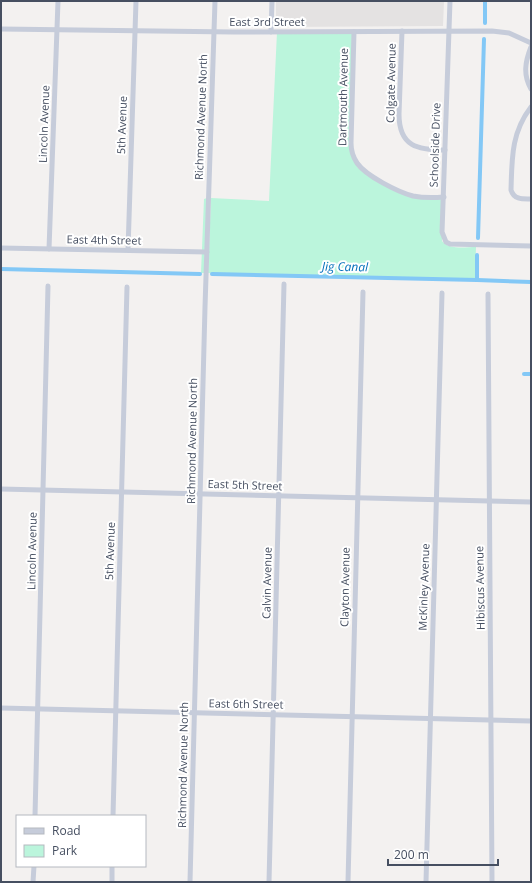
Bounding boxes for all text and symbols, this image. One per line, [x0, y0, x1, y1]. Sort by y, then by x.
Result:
street label: East 3rd Street [229, 14, 305, 29]
street label: Colgate Avenue [382, 43, 399, 123]
street label: Dartmouth Avenue [334, 48, 351, 146]
street label: Richmond Avenue North [191, 54, 210, 180]
street label: Lincoln Avenue [35, 85, 52, 163]
street label: 5th Avenue [113, 96, 130, 154]
street label: Schoolside Drive [426, 102, 443, 188]
street label: East 4th Street [66, 231, 142, 248]
water label: Jig Canal [320, 258, 369, 275]
street label: Richmond Avenue North [183, 378, 200, 504]
street label: East 5th Street [207, 476, 283, 493]
street label: Lincoln Avenue [23, 512, 40, 590]
street label: 5th Avenue [101, 522, 118, 580]
street label: McKinley Avenue [414, 543, 433, 631]
street label: Hibiscus Avenue [471, 546, 488, 630]
street label: Calvin Avenue [258, 547, 275, 619]
street label: Clayton Avenue [336, 547, 353, 627]
street label: East 6th Street [208, 695, 284, 712]
street label: Richmond Avenue North [174, 702, 191, 828]
legend [16, 815, 146, 867]
text: Road [52, 822, 81, 839]
scale bar [388, 841, 498, 867]
text: Park [52, 842, 78, 859]
text: 200 m [394, 846, 429, 863]

